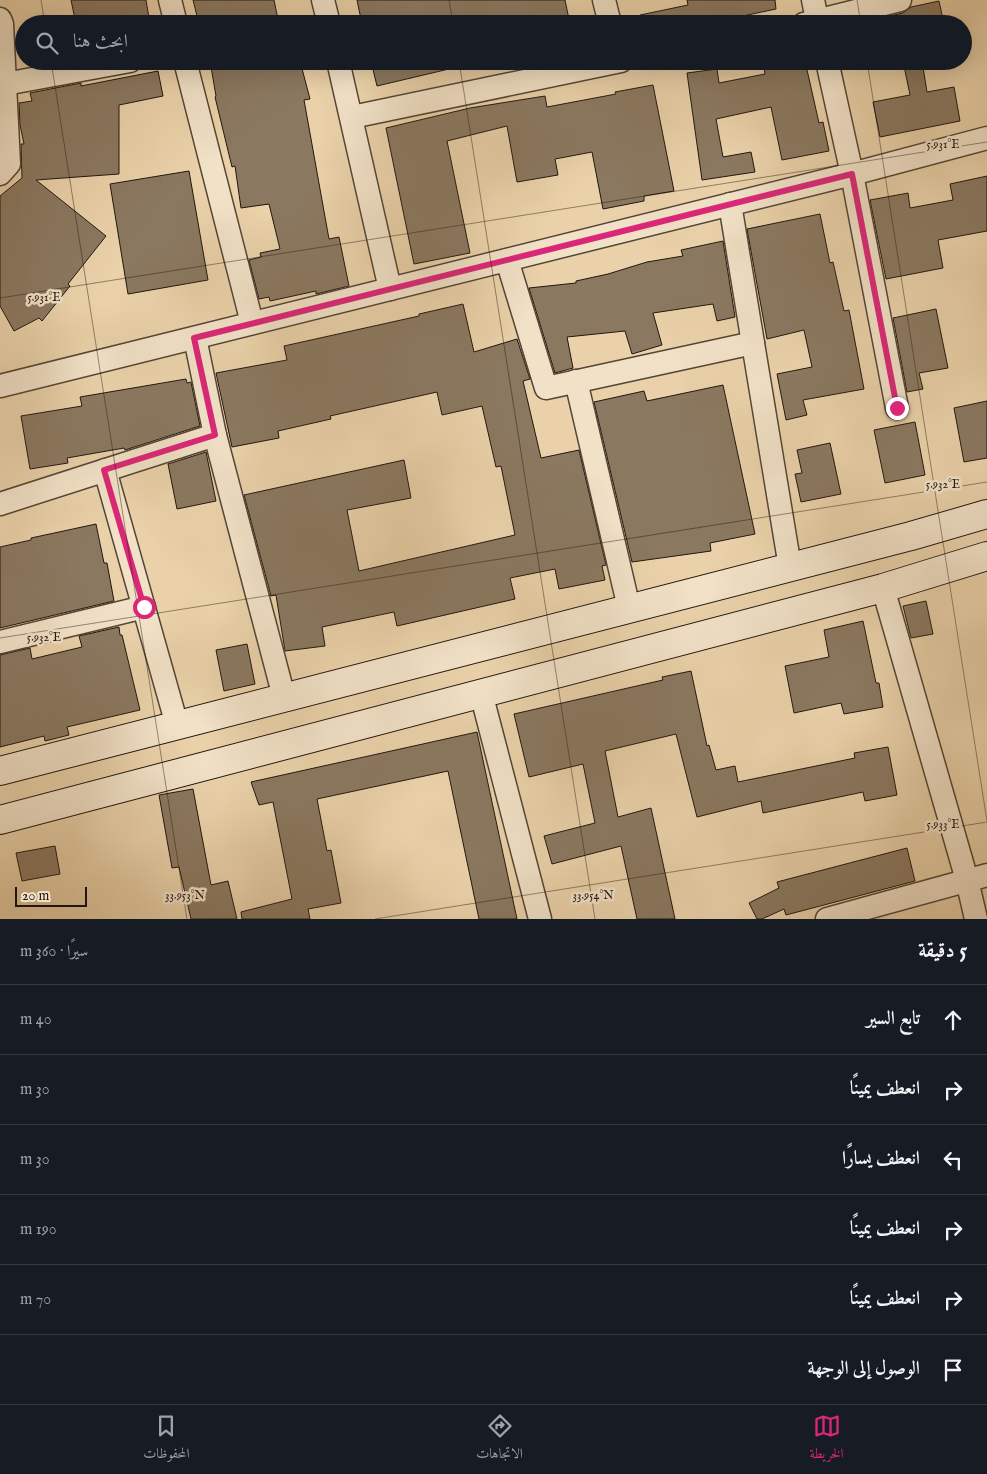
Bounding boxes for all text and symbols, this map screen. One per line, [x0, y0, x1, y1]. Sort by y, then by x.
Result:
search box [15, 15, 972, 70]
icon: search [33, 29, 61, 57]
text: ابحث هنا [73, 30, 128, 54]
text: 5.931°E [926, 137, 960, 152]
text: 5.931°E [27, 290, 61, 305]
route end [886, 397, 909, 420]
text: 5.932°E [926, 477, 960, 492]
route start [133, 596, 156, 619]
text: 5.932°E [27, 630, 61, 645]
text: 5.933°E [926, 817, 960, 832]
scale bar [15, 884, 88, 907]
text: 20 m [22, 887, 49, 905]
text: 33.953°N [165, 888, 206, 903]
text: 33.954°N [572, 888, 614, 903]
text: 5 دقيقة [918, 938, 967, 965]
text: سيرًا · 360 m [20, 942, 88, 962]
icon: ahead [939, 1006, 967, 1034]
text: تابع السير [866, 1007, 920, 1031]
text: 40 m [20, 1010, 52, 1030]
icon: right [939, 1076, 967, 1104]
text: انعطف يمينًا [850, 1077, 920, 1101]
text: 30 m [20, 1080, 50, 1100]
icon: left [939, 1146, 967, 1174]
text: انعطف يسارًا [842, 1147, 920, 1171]
text: 30 m [20, 1150, 50, 1170]
icon: right [939, 1216, 967, 1244]
text: انعطف يمينًا [850, 1217, 920, 1241]
text: 190 m [20, 1220, 57, 1240]
icon: right [939, 1286, 967, 1314]
text: انعطف يمينًا [850, 1287, 920, 1311]
text: 70 m [20, 1290, 51, 1310]
icon: arrive [939, 1356, 967, 1384]
text: الوصول إلى الوجهة [808, 1357, 920, 1381]
tab: المحفوظات [143, 1412, 190, 1467]
tab: الاتجاهات [476, 1412, 523, 1467]
tab: الخريطة [810, 1412, 844, 1467]

